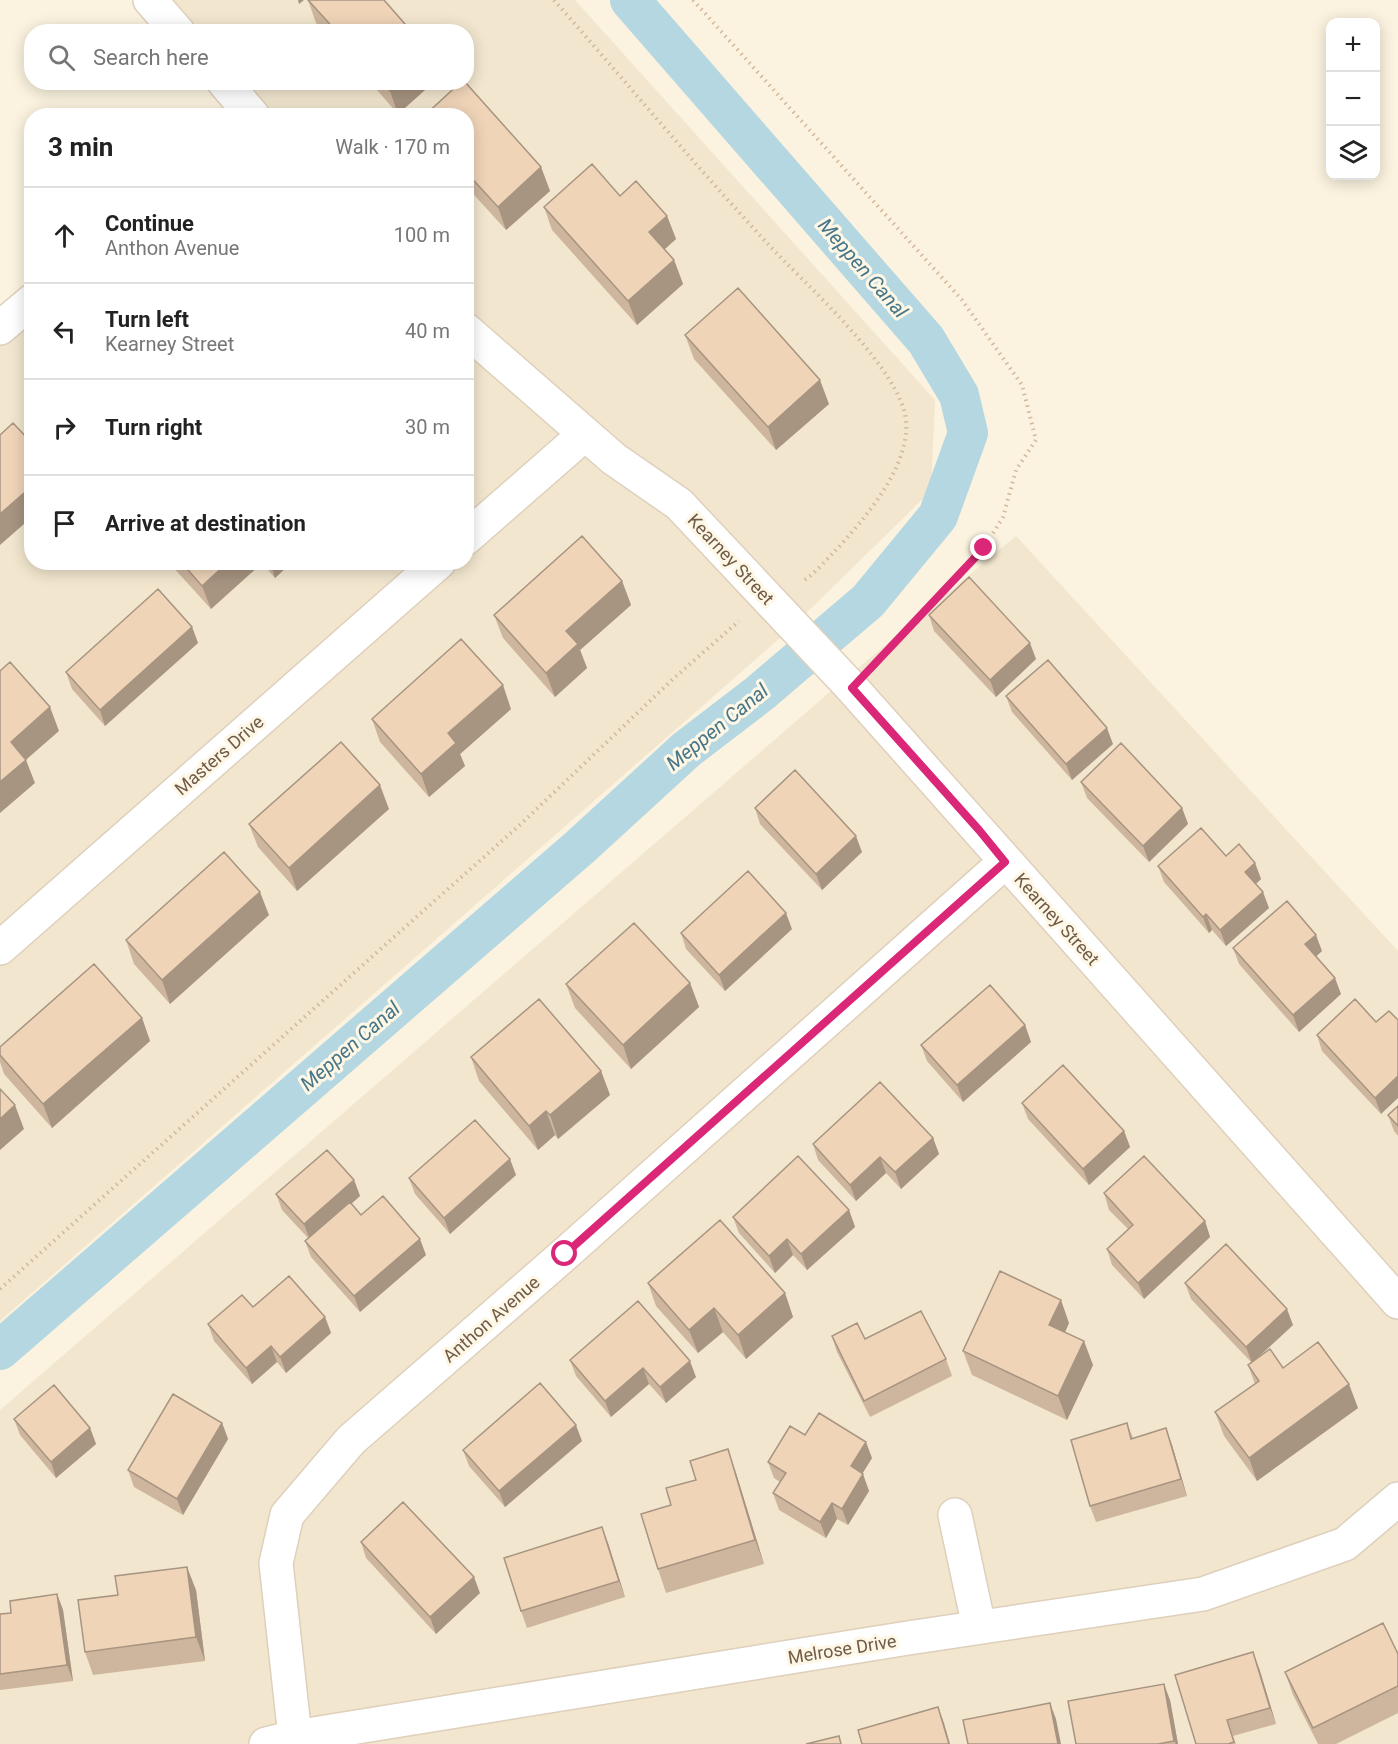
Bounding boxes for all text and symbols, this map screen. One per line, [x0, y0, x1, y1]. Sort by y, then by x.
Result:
map controls [1326, 18, 1380, 180]
button: + [1326, 18, 1380, 72]
search box [24, 24, 474, 90]
icon: search [45, 41, 78, 74]
text: Search here [93, 45, 209, 70]
button: − [1326, 72, 1380, 126]
button: layers [1326, 126, 1380, 180]
text: 3 min [48, 132, 113, 162]
text: Walk · 170 m [335, 135, 450, 159]
text: Continue [105, 211, 194, 236]
water label: Meppen Canal [813, 213, 913, 323]
icon: ahead [48, 219, 81, 252]
text: 100 m [394, 223, 450, 247]
text: Anthon Avenue [105, 236, 239, 260]
text: Turn left [105, 307, 189, 332]
icon: left [48, 315, 81, 348]
text: 40 m [405, 319, 450, 343]
text: Kearney Street [105, 332, 234, 356]
icon: right [48, 411, 81, 444]
text: Turn right [105, 415, 202, 440]
text: 30 m [405, 415, 450, 439]
icon: arrive [48, 507, 81, 540]
street label: Kearney Street [684, 509, 778, 609]
text: Arrive at destination [105, 511, 306, 536]
route end [970, 534, 996, 560]
water label: Meppen Canal [661, 678, 773, 775]
street label: Masters Drive [170, 711, 268, 799]
street label: Kearney Street [1010, 869, 1104, 969]
water label: Meppen Canal [295, 996, 405, 1096]
route start [551, 1240, 577, 1266]
street label: Anthon Avenue [438, 1271, 544, 1367]
street label: Melrose Drive [786, 1630, 898, 1668]

